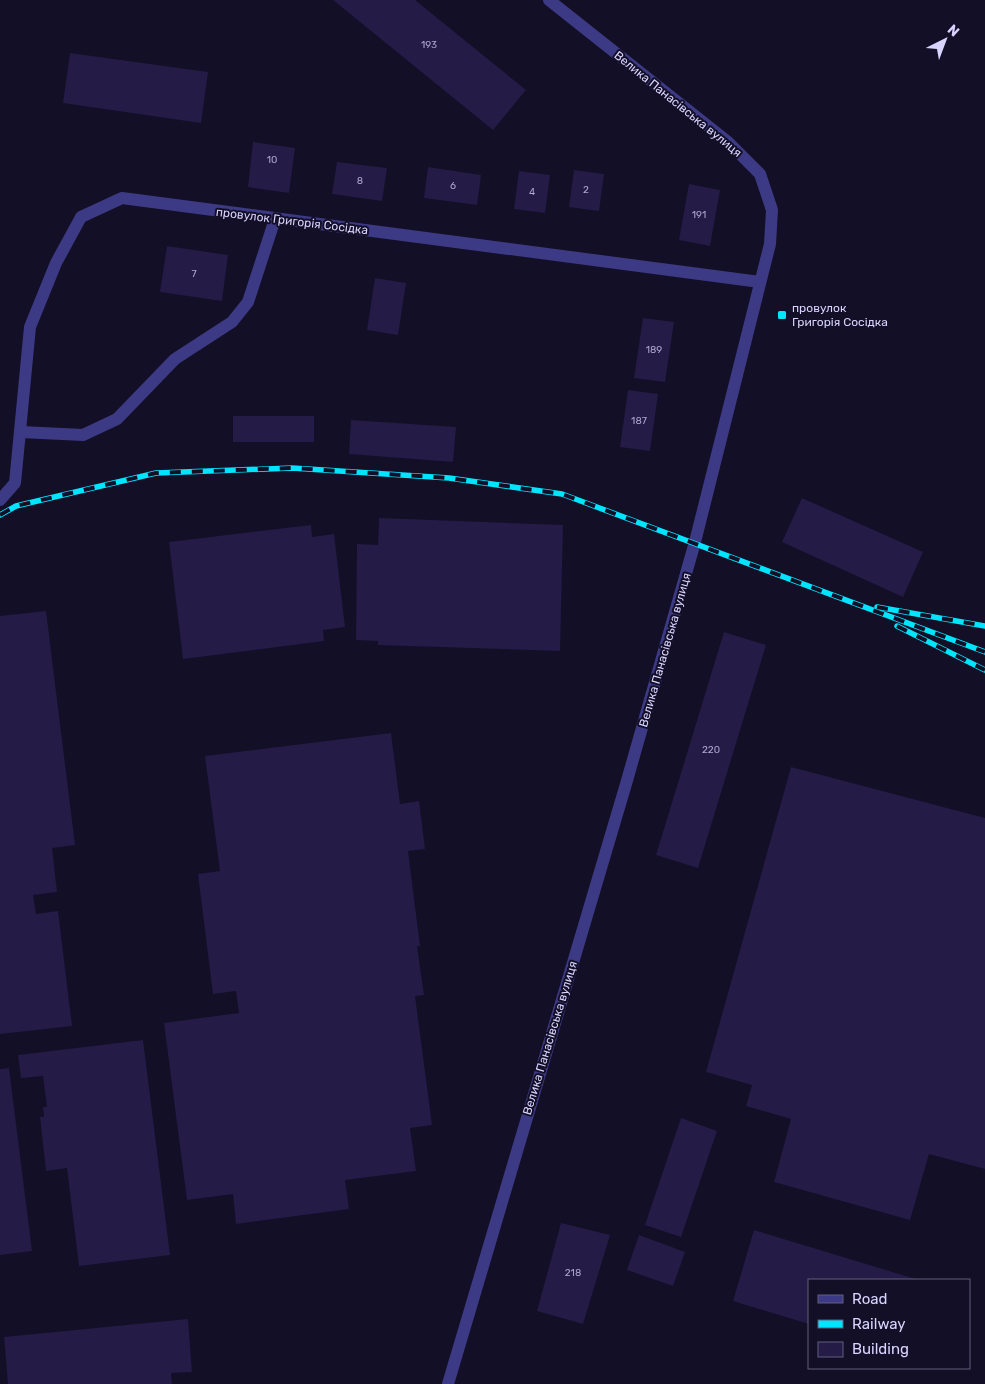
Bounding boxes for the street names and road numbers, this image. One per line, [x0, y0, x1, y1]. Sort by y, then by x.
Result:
street label: Велика Панасівська вулиця [611, 48, 745, 160]
street label: провулок Григорія Сосідка [215, 205, 369, 237]
street label: Велика Панасівська вулиця [636, 571, 694, 729]
street label: Велика Панасівська вулиця [520, 959, 580, 1117]

